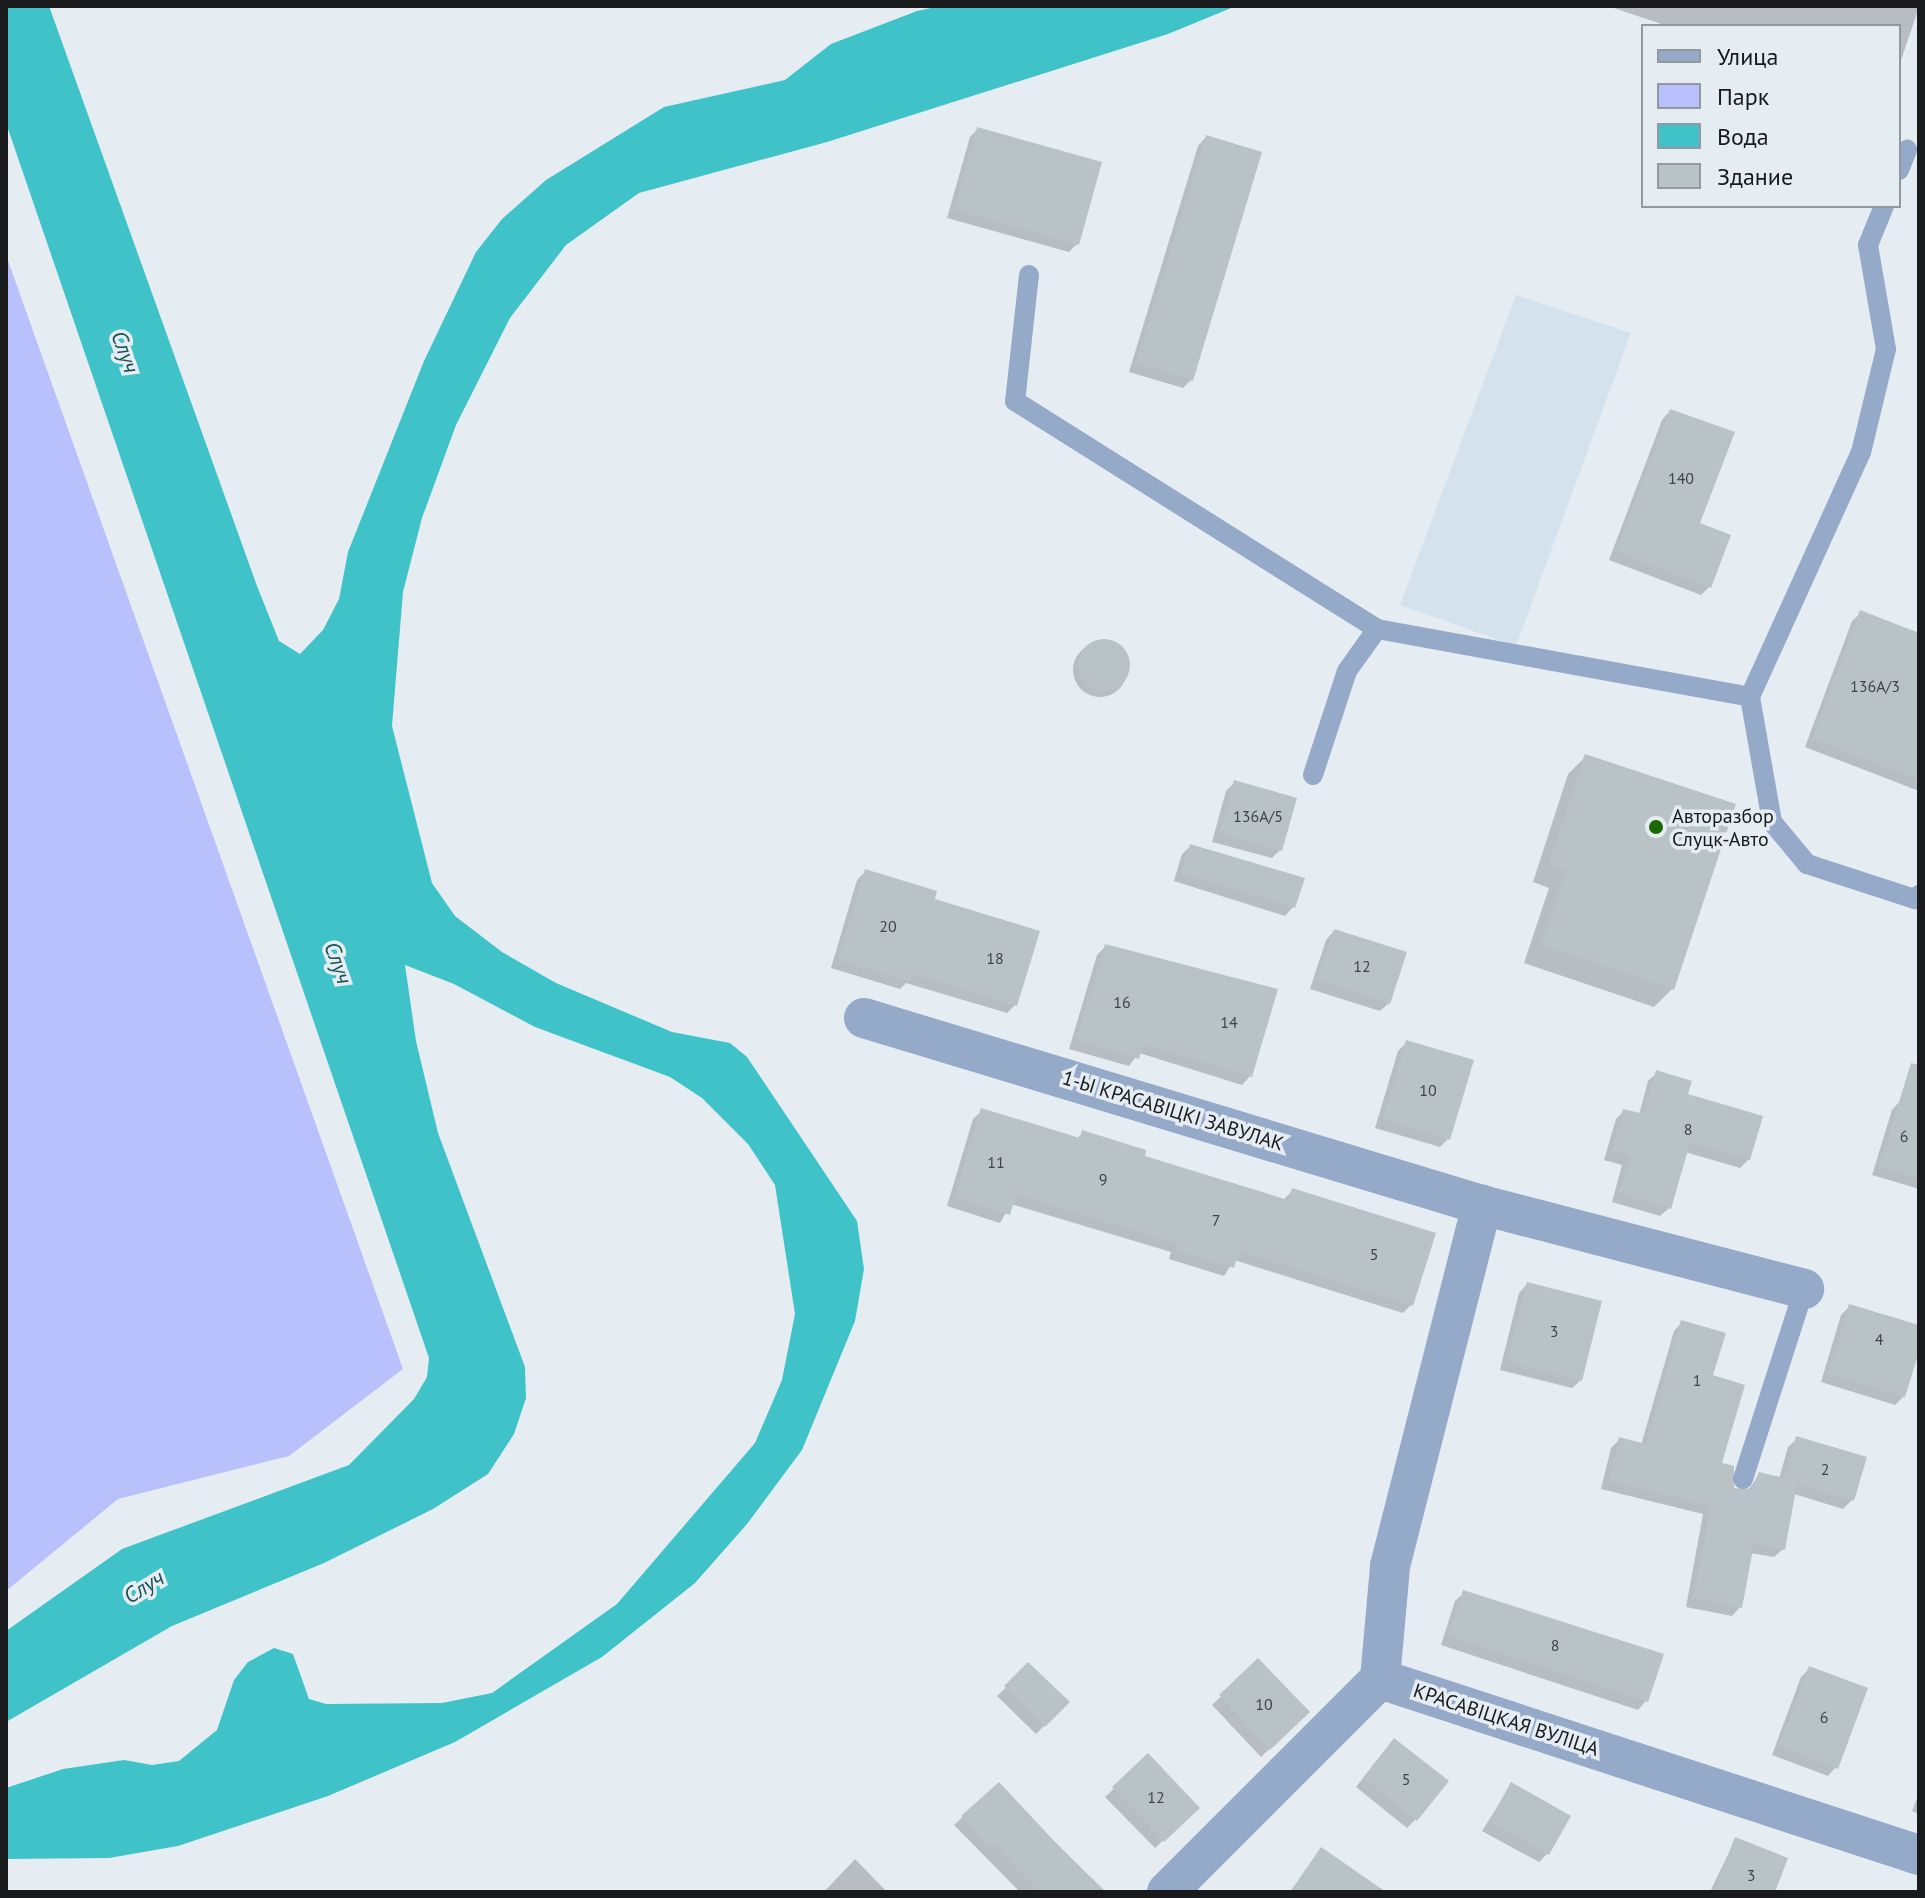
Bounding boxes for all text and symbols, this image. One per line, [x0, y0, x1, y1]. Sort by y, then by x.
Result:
legend [1641, 24, 1901, 208]
text: Улица [1717, 41, 1778, 72]
text: Парк [1717, 81, 1769, 112]
text: Вода [1717, 121, 1769, 152]
text: Здание [1717, 161, 1793, 192]
water label: Случ [106, 327, 144, 377]
house number: 140 [1668, 468, 1694, 488]
house number: 136А/3 [1850, 676, 1900, 696]
place label: Авторазбор Слуцк-Авто [1672, 804, 1774, 851]
house number: 136А/5 [1233, 806, 1283, 826]
marker: Авторазбор Слуцк-Авто [1647, 818, 1665, 836]
house number: 20 [879, 916, 897, 936]
water label: Случ [319, 938, 357, 988]
house number: 18 [986, 948, 1004, 968]
house number: 12 [1353, 956, 1371, 976]
house number: 16 [1113, 992, 1131, 1012]
house number: 14 [1220, 1012, 1238, 1032]
street label: 1-Ы КРАСАВІЦКІ ЗАВУЛАК [1059, 1066, 1287, 1156]
house number: 10 [1419, 1080, 1437, 1100]
house number: 8 [1684, 1119, 1692, 1139]
house number: 6 [1900, 1126, 1908, 1146]
house number: 11 [987, 1152, 1005, 1172]
house number: 9 [1099, 1169, 1107, 1189]
house number: 7 [1212, 1210, 1220, 1230]
house number: 5 [1370, 1244, 1378, 1264]
house number: 3 [1550, 1321, 1558, 1341]
house number: 4 [1875, 1329, 1883, 1349]
house number: 1 [1693, 1370, 1701, 1390]
house number: 2 [1821, 1459, 1829, 1479]
water label: Случ [119, 1564, 169, 1610]
house number: 8 [1551, 1635, 1559, 1655]
street label: КРАСАВІЦКАЯ ВУЛІЦА [1410, 1679, 1602, 1761]
house number: 10 [1255, 1694, 1273, 1714]
house number: 6 [1820, 1707, 1828, 1727]
house number: 5 [1402, 1769, 1410, 1789]
house number: 12 [1147, 1787, 1165, 1807]
house number: 3 [1747, 1865, 1755, 1885]

